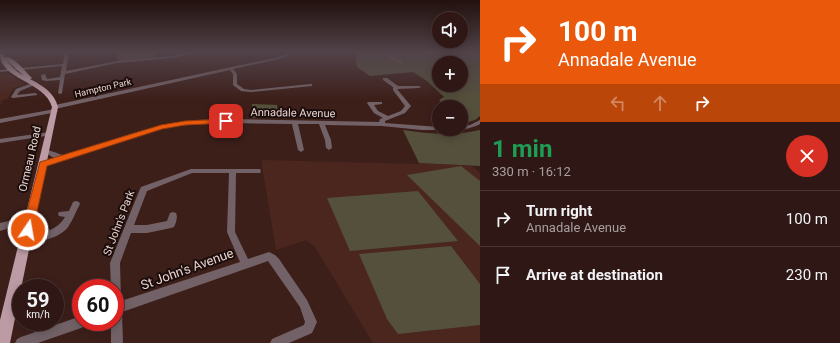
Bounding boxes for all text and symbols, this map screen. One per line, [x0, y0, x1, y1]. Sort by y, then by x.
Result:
map controls [432, 12, 468, 136]
button: sound [432, 12, 468, 48]
text: 100 m [558, 15, 637, 48]
icon: right [492, 16, 544, 68]
text: Annadale Avenue [558, 49, 697, 70]
button: + [432, 56, 468, 92]
street label: Hampton Park [74, 77, 133, 99]
icon: left [607, 92, 629, 114]
icon: ahead [649, 92, 671, 114]
icon: right [691, 92, 713, 114]
button: − [432, 100, 468, 136]
pin [209, 104, 243, 138]
street label: Annadale Avenue [251, 106, 336, 120]
icon: arrive [215, 110, 237, 132]
street label: Ormeau Road [16, 125, 44, 193]
text: 1 min [492, 135, 552, 163]
button: close [786, 135, 828, 177]
text: 330 m · 16:12 [492, 164, 571, 179]
street label: St John's Park [101, 188, 138, 257]
text: Turn right [526, 202, 592, 220]
icon: right [492, 208, 514, 230]
position arrow [7, 209, 49, 251]
text: 100 m [786, 210, 828, 228]
text: Annadale Avenue [526, 220, 626, 235]
street label: St John's Avenue [139, 245, 236, 293]
icon: arrive [492, 264, 514, 286]
text: Arrive at destination [526, 266, 663, 284]
text: 230 m [786, 266, 828, 284]
speed limit sign: 60 [72, 279, 124, 331]
text: 59 [27, 288, 49, 312]
text: km/h [26, 309, 50, 320]

